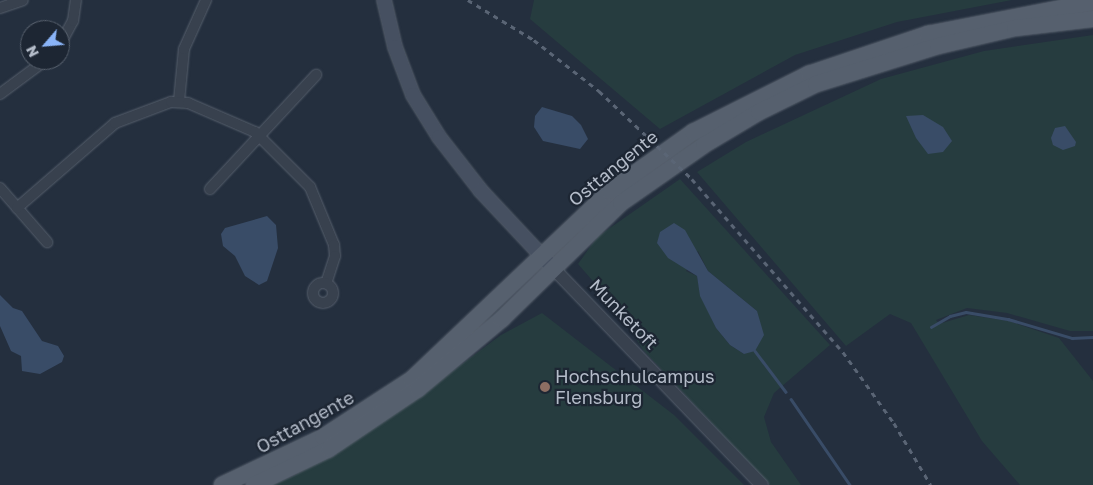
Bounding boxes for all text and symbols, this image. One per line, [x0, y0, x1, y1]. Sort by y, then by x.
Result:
north arrow [20, 20, 70, 70]
text: N [22, 43, 42, 60]
street label: Osttangente [564, 126, 662, 210]
street label: Munketoft [585, 274, 663, 354]
place label: Hochschulcampus Flensburg [555, 366, 715, 408]
marker: Hochschulcampus Flensburg [539, 381, 551, 393]
street label: Osttangente [252, 386, 358, 458]

